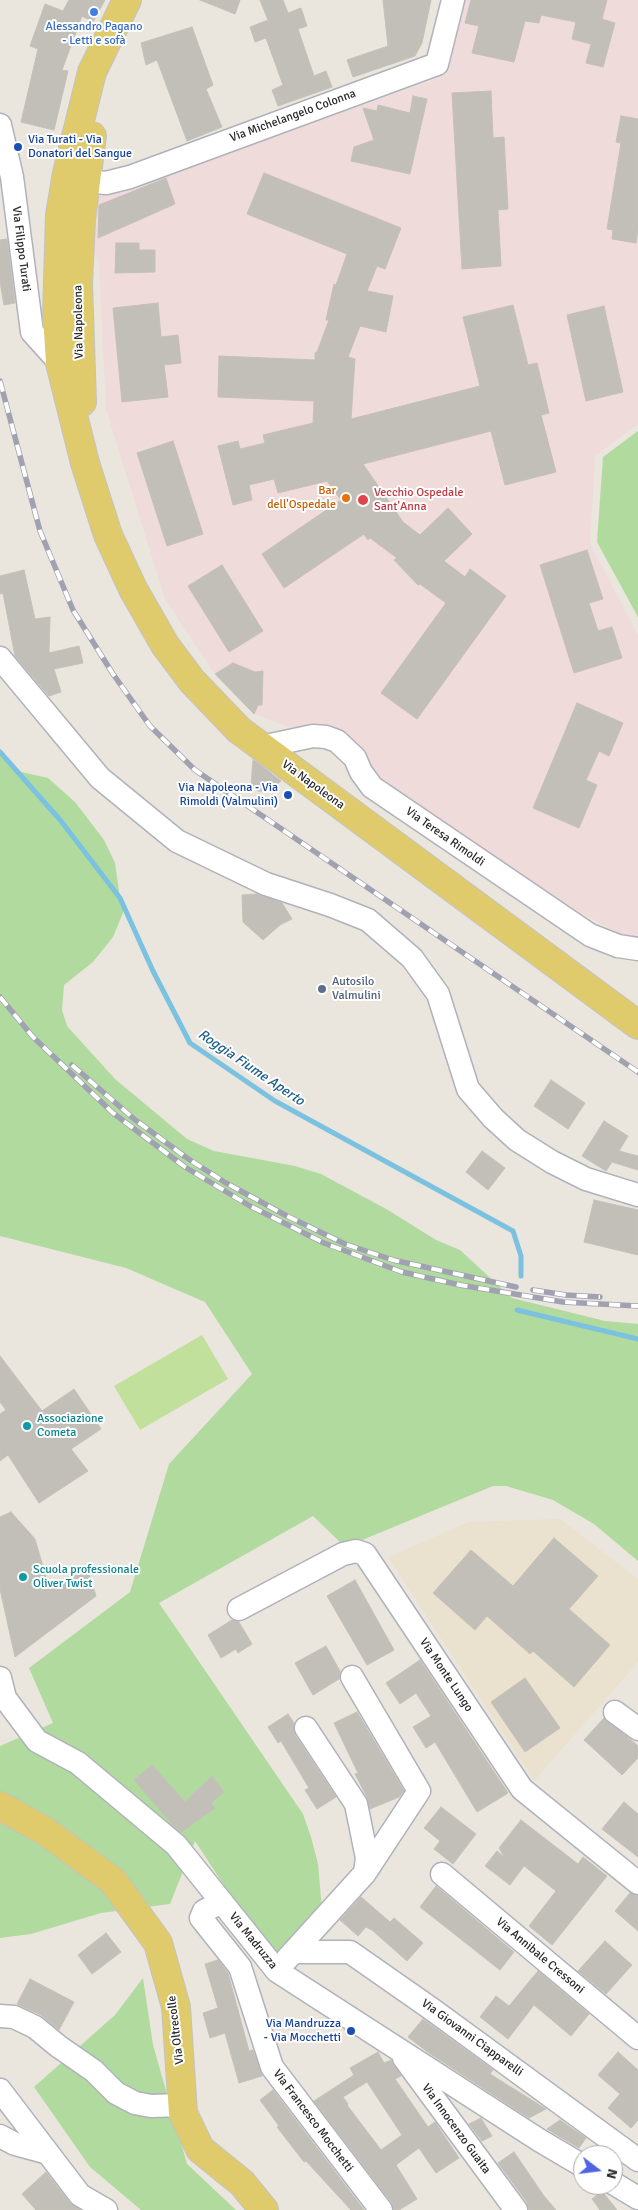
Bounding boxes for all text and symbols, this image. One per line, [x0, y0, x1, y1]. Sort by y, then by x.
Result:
marker: Alessandro Pagano - Letti e sofà [88, 6, 100, 18]
place label: Alessandro Pagano - Letti e sofà [46, 20, 142, 48]
street label: Via Michelangelo Colonna [228, 86, 358, 146]
place label: Via Turati - Via Donatori del Sangue [28, 133, 132, 161]
marker: Via Turati - Via Donatori del Sangue [12, 141, 24, 153]
street label: Via Filippo Turati [9, 205, 33, 293]
street label: Via Napoleona [71, 285, 87, 359]
place label: Bar dell'Ospedale [267, 484, 336, 512]
place label: Vecchio Ospedale Sant'Anna [374, 486, 464, 514]
marker: Bar dell'Ospedale [340, 492, 352, 504]
marker: Vecchio Ospedale Sant'Anna [356, 493, 370, 507]
street label: Via Napoleona [279, 757, 347, 813]
place label: Via Napoleona - Via Rimoldi (Valmulini) [178, 781, 278, 809]
marker: Via Napoleona - Via Rimoldi (Valmulini) [282, 789, 294, 801]
street label: Via Teresa Rimoldi [403, 804, 487, 870]
place label: Autosilo Valmulini [332, 975, 381, 1003]
marker: Autosilo Valmulini [316, 983, 328, 995]
water label: Roggia Fiume Aperto [195, 1026, 307, 1110]
place label: Associazione Cometa [37, 1412, 104, 1440]
marker: Associazione Cometa [21, 1420, 33, 1432]
place label: Scuola professionale Oliver Twist [33, 1563, 139, 1591]
marker: Scuola professionale Oliver Twist [17, 1571, 29, 1583]
street label: Via Monte Lungo [416, 1635, 476, 1715]
street label: Via Madruzza [226, 1910, 280, 1972]
street label: Via Annibale Cressoni [493, 1915, 587, 1997]
street label: Via Oltrecolle [165, 1995, 187, 2065]
street label: Via Giovanni Ciapparelli [418, 1996, 526, 2080]
place label: Via Mandruzza - Via Mocchetti [264, 2017, 341, 2045]
marker: Via Mandruzza - Via Mocchetti [345, 2025, 357, 2037]
street label: Via Francesco Mocchetti [270, 2067, 356, 2175]
street label: Via Innocenzo Guaita [418, 2081, 494, 2177]
north arrow [573, 2145, 623, 2195]
text: N [603, 2167, 621, 2181]

